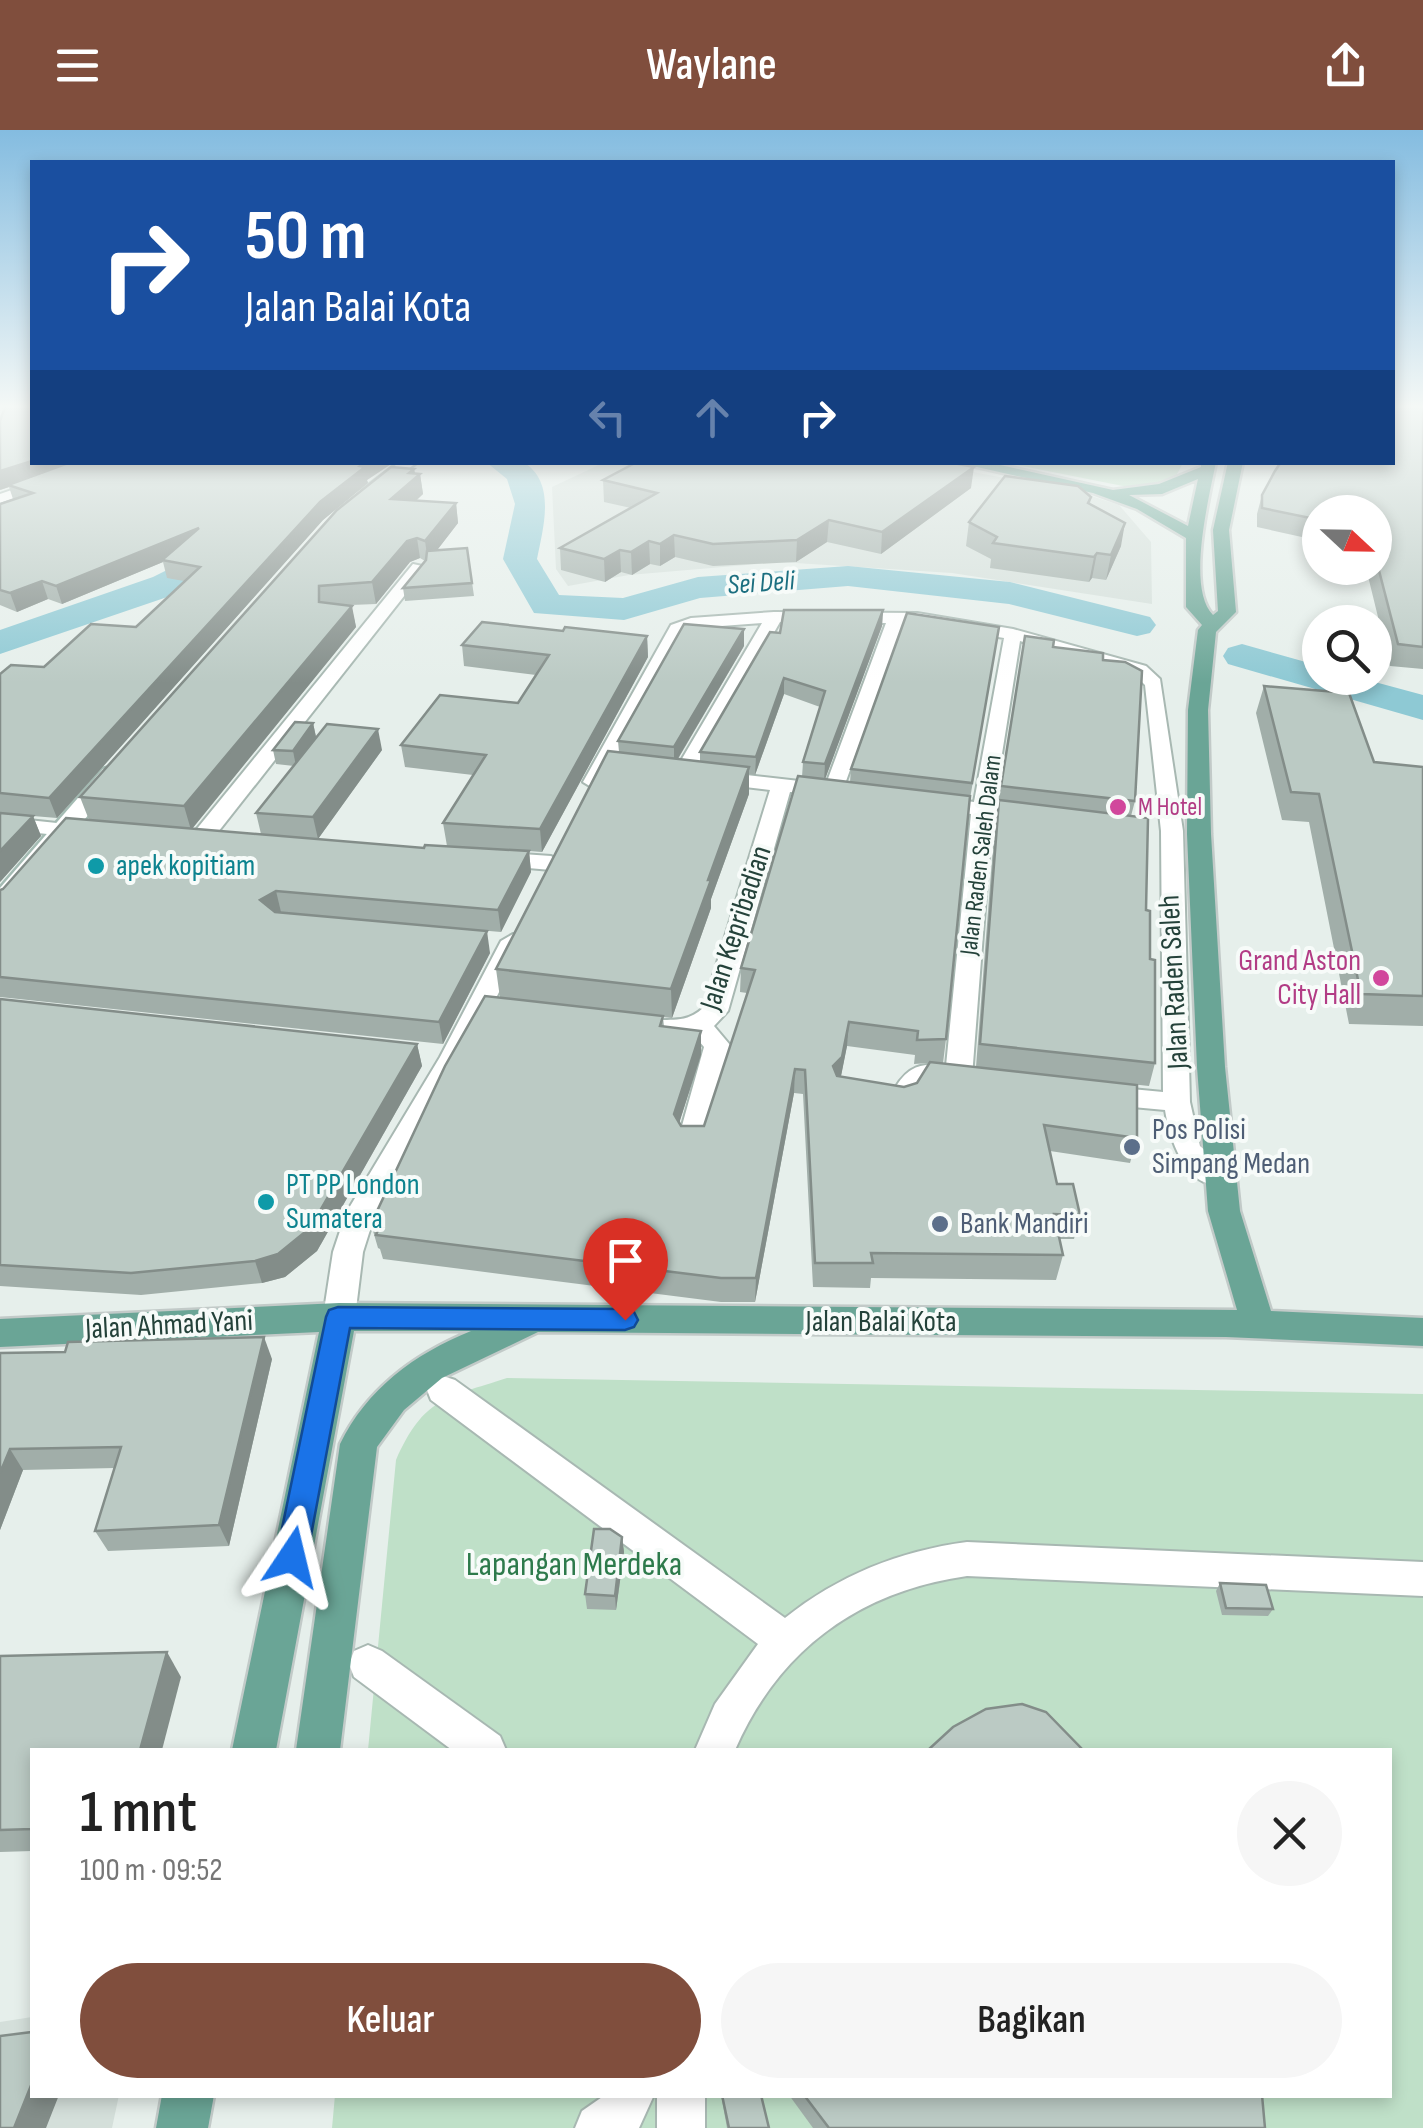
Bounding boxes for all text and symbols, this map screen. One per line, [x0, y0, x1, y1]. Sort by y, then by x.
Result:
icon: menu [50, 38, 105, 93]
text: Waylane [646, 38, 777, 93]
icon: share [1318, 38, 1373, 93]
text: 50 m [245, 195, 366, 279]
icon: right [80, 200, 210, 330]
text: Jalan Balai Kota [245, 280, 471, 335]
icon: left [580, 390, 635, 445]
icon: ahead [685, 390, 740, 445]
icon: right [790, 390, 845, 445]
north arrow [1302, 495, 1392, 585]
map controls [1302, 495, 1392, 695]
water label: Sei Deli [726, 564, 797, 602]
button: search [1302, 605, 1392, 695]
street label: Jalan Raden Saleh Dalam [953, 753, 1009, 958]
place label: M Hotel [1138, 792, 1202, 823]
marker: M Hotel [1107, 796, 1129, 818]
street label: Jalan Kepribadian [692, 841, 779, 1016]
place label: apek kopitiam [116, 848, 255, 884]
marker: apek kopitiam [85, 855, 107, 877]
street label: Jalan Raden Saleh [1151, 894, 1197, 1071]
place label: Grand Aston City Hall [1238, 943, 1361, 1013]
marker: Grand Aston City Hall [1370, 967, 1392, 989]
place label: Pos Polisi Simpang Medan [1152, 1112, 1310, 1182]
marker: Pos Polisi Simpang Medan [1121, 1136, 1143, 1158]
place label: PT PP London Sumatera [286, 1167, 420, 1237]
marker: PT PP London Sumatera [255, 1191, 277, 1213]
place label: Bank Mandiri [960, 1206, 1089, 1242]
marker: Bank Mandiri [929, 1213, 951, 1235]
pin [583, 1218, 668, 1321]
icon: arrive [598, 1233, 653, 1288]
street label: Jalan Ahmad Yani [83, 1303, 254, 1347]
street label: Jalan Balai Kota [805, 1304, 956, 1340]
position arrow [240, 1505, 344, 1609]
park label: Lapangan Merdeka [466, 1543, 682, 1586]
text: 1 mnt [80, 1777, 197, 1849]
button: close [1237, 1781, 1342, 1886]
text: 100 m · 09:52 [80, 1851, 222, 1890]
button: Keluar [80, 1963, 701, 2078]
button: Bagikan [721, 1963, 1342, 2078]

